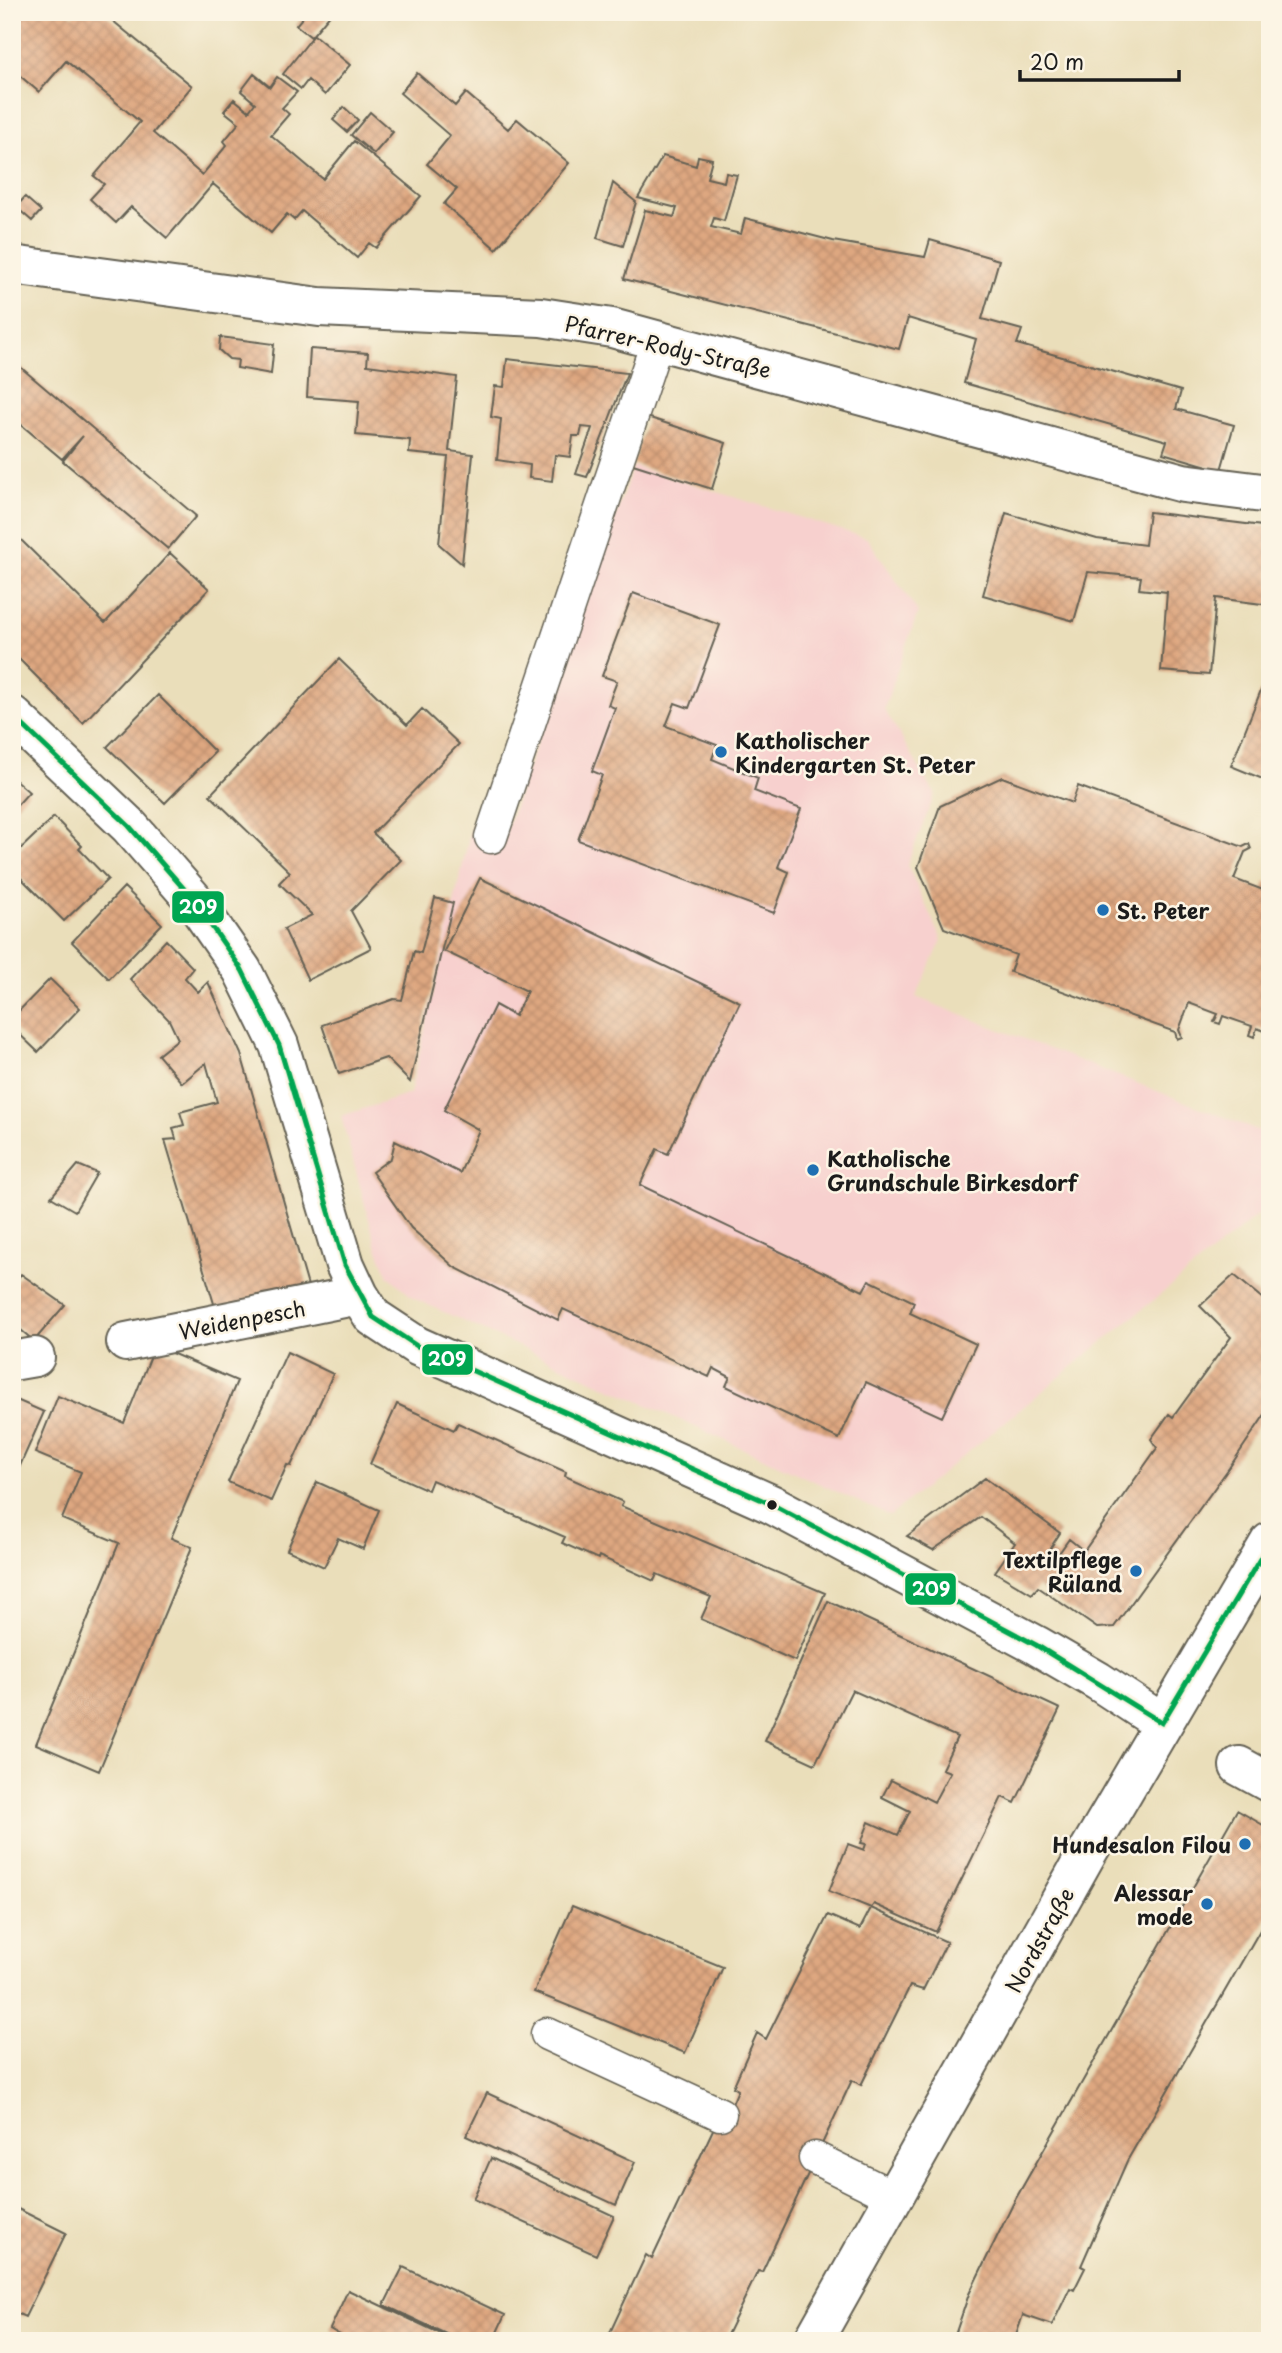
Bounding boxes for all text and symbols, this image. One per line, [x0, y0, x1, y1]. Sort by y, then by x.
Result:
scale bar [1020, 38, 1179, 82]
text: 20 m [1030, 45, 1084, 77]
street label: Pfarrer-Rody-Straße [562, 307, 774, 385]
place label: Katholischer Kindergarten St. Peter [735, 724, 975, 780]
marker: Katholischer Kindergarten St. Peter [713, 744, 729, 760]
line badge: 209 [171, 890, 225, 924]
text: 209 [179, 892, 217, 920]
place label: St. Peter [1117, 894, 1209, 926]
marker: St. Peter [1095, 902, 1111, 918]
place label: Katholische Grundschule Birkesdorf [827, 1142, 1080, 1198]
marker: Katholische Grundschule Birkesdorf [805, 1162, 821, 1178]
street label: Weidenpesch [176, 1291, 308, 1347]
line badge: 209 [421, 1343, 474, 1376]
text: 209 [428, 1344, 466, 1372]
unlabelled marker [765, 1498, 779, 1512]
place label: Textilpflege Rüland [1003, 1543, 1122, 1599]
marker: Textilpflege Rüland [1128, 1563, 1144, 1579]
line badge: 209 [904, 1572, 957, 1606]
text: 209 [912, 1574, 950, 1602]
place label: Hundesalon Filou [1052, 1828, 1231, 1860]
marker: Hundesalon Filou [1237, 1836, 1253, 1852]
place label: Alessar mode [1114, 1876, 1193, 1932]
street label: Nordstraße [997, 1881, 1081, 1999]
marker: Alessar mode [1199, 1896, 1215, 1912]

